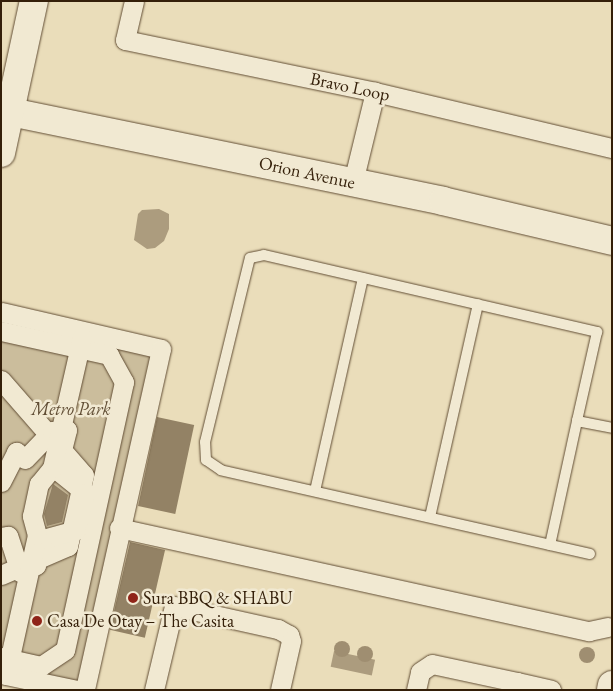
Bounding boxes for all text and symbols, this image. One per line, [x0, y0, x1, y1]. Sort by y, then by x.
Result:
street label: Bravo Loop [308, 68, 392, 106]
street label: Orion Avenue [257, 152, 357, 194]
park label: Metro Park [31, 398, 111, 420]
place label: Sura BBQ & SHABU [143, 587, 293, 609]
marker: Sura BBQ & SHABU [127, 592, 139, 604]
place label: Casa De Otay – The Casita [47, 610, 234, 632]
marker: Casa De Otay – The Casita [31, 615, 43, 627]

